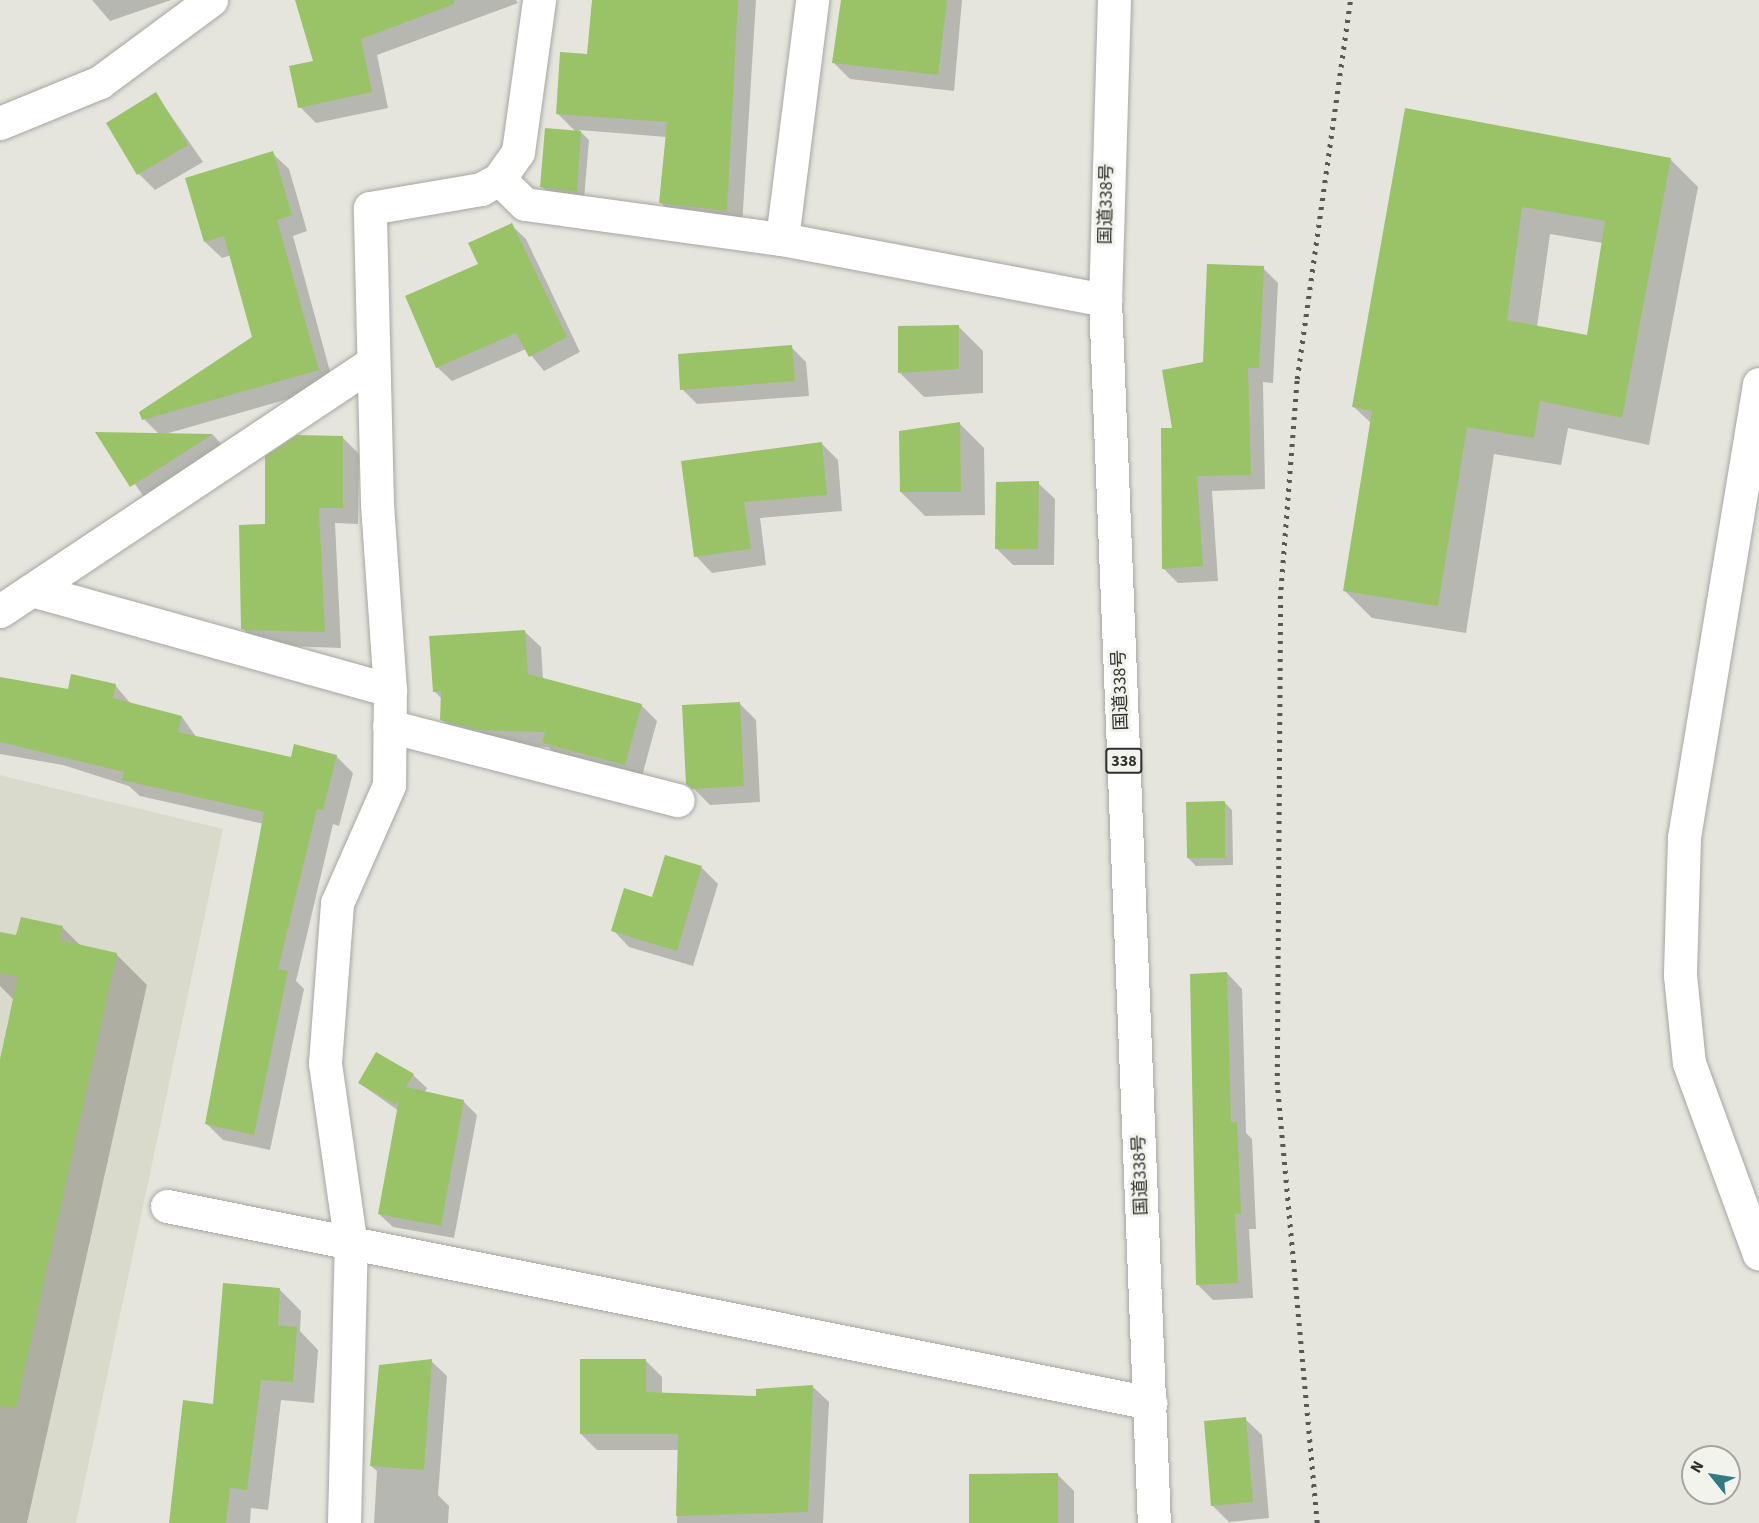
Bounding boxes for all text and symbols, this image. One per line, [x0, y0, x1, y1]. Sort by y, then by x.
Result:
street label: 国道338号 [1095, 163, 1119, 245]
street label: 国道338号 [1109, 649, 1133, 731]
road number: 338 [1104, 748, 1144, 774]
street label: 国道338号 [1129, 1134, 1153, 1216]
north arrow [1681, 1445, 1741, 1505]
text: N [1685, 1457, 1709, 1477]

